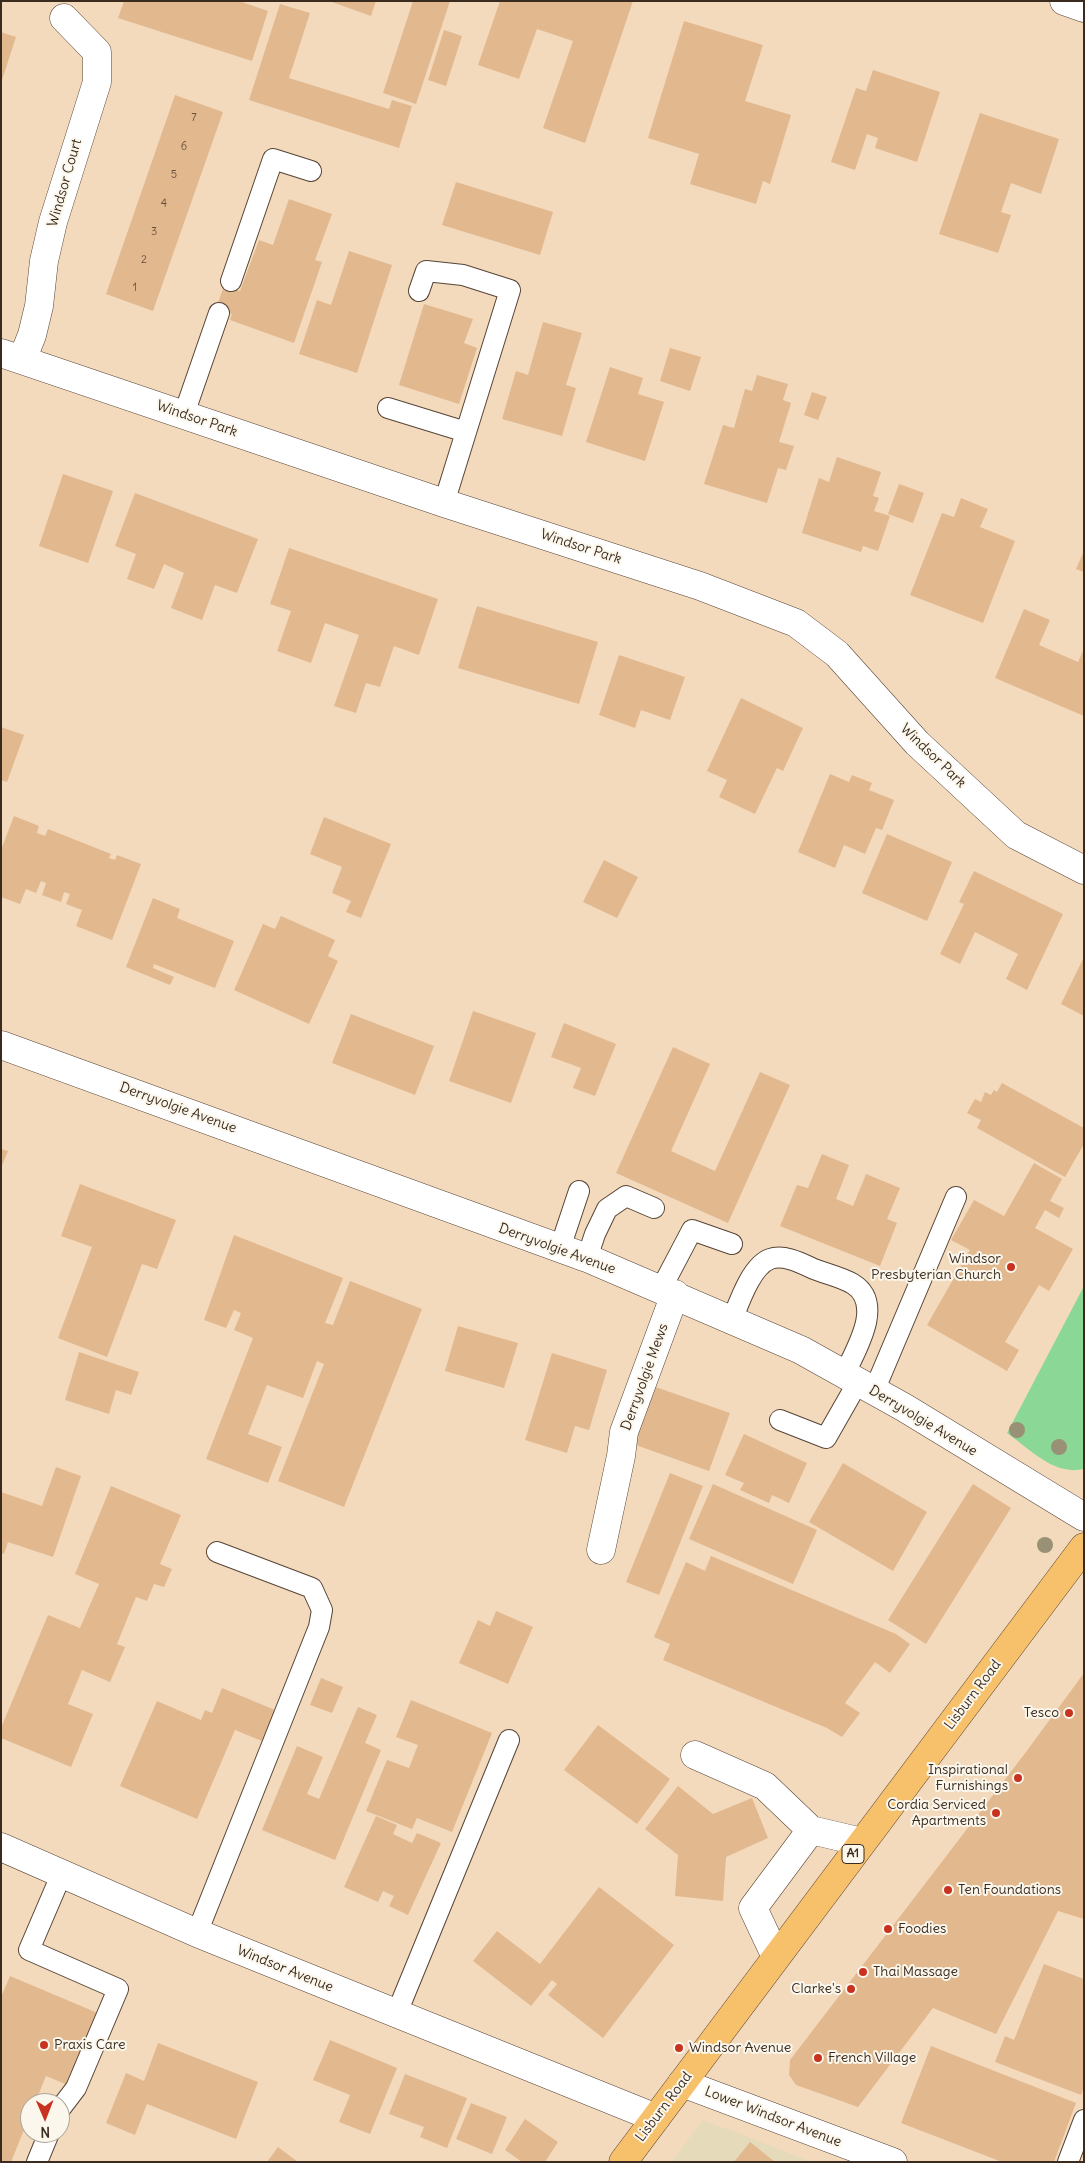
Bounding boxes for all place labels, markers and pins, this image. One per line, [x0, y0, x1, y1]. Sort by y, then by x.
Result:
place label: Windsor Presbyterian Church [871, 1251, 1001, 1284]
marker: Windsor Presbyterian Church [1005, 1261, 1017, 1273]
place label: Tesco [1024, 1705, 1059, 1721]
marker: Tesco [1063, 1707, 1075, 1719]
place label: Inspirational Furnishings [928, 1762, 1008, 1794]
marker: Inspirational Furnishings [1012, 1772, 1024, 1784]
place label: Cordia Serviced Apartments [887, 1797, 986, 1830]
marker: Cordia Serviced Apartments [990, 1807, 1002, 1819]
place label: Ten Foundations [958, 1882, 1061, 1898]
marker: Ten Foundations [942, 1884, 954, 1896]
place label: Foodies [898, 1921, 946, 1937]
marker: Foodies [882, 1923, 894, 1935]
place label: Thai Massage [873, 1964, 958, 1980]
marker: Thai Massage [857, 1966, 869, 1978]
place label: Clarke's [791, 1981, 841, 1997]
marker: Clarke's [845, 1983, 857, 1995]
place label: Praxis Care [54, 2037, 126, 2053]
marker: Praxis Care [38, 2039, 50, 2051]
place label: Windsor Avenue [689, 2040, 791, 2056]
marker: Windsor Avenue [673, 2042, 685, 2054]
place label: French Village [828, 2050, 916, 2066]
marker: French Village [812, 2052, 824, 2064]

